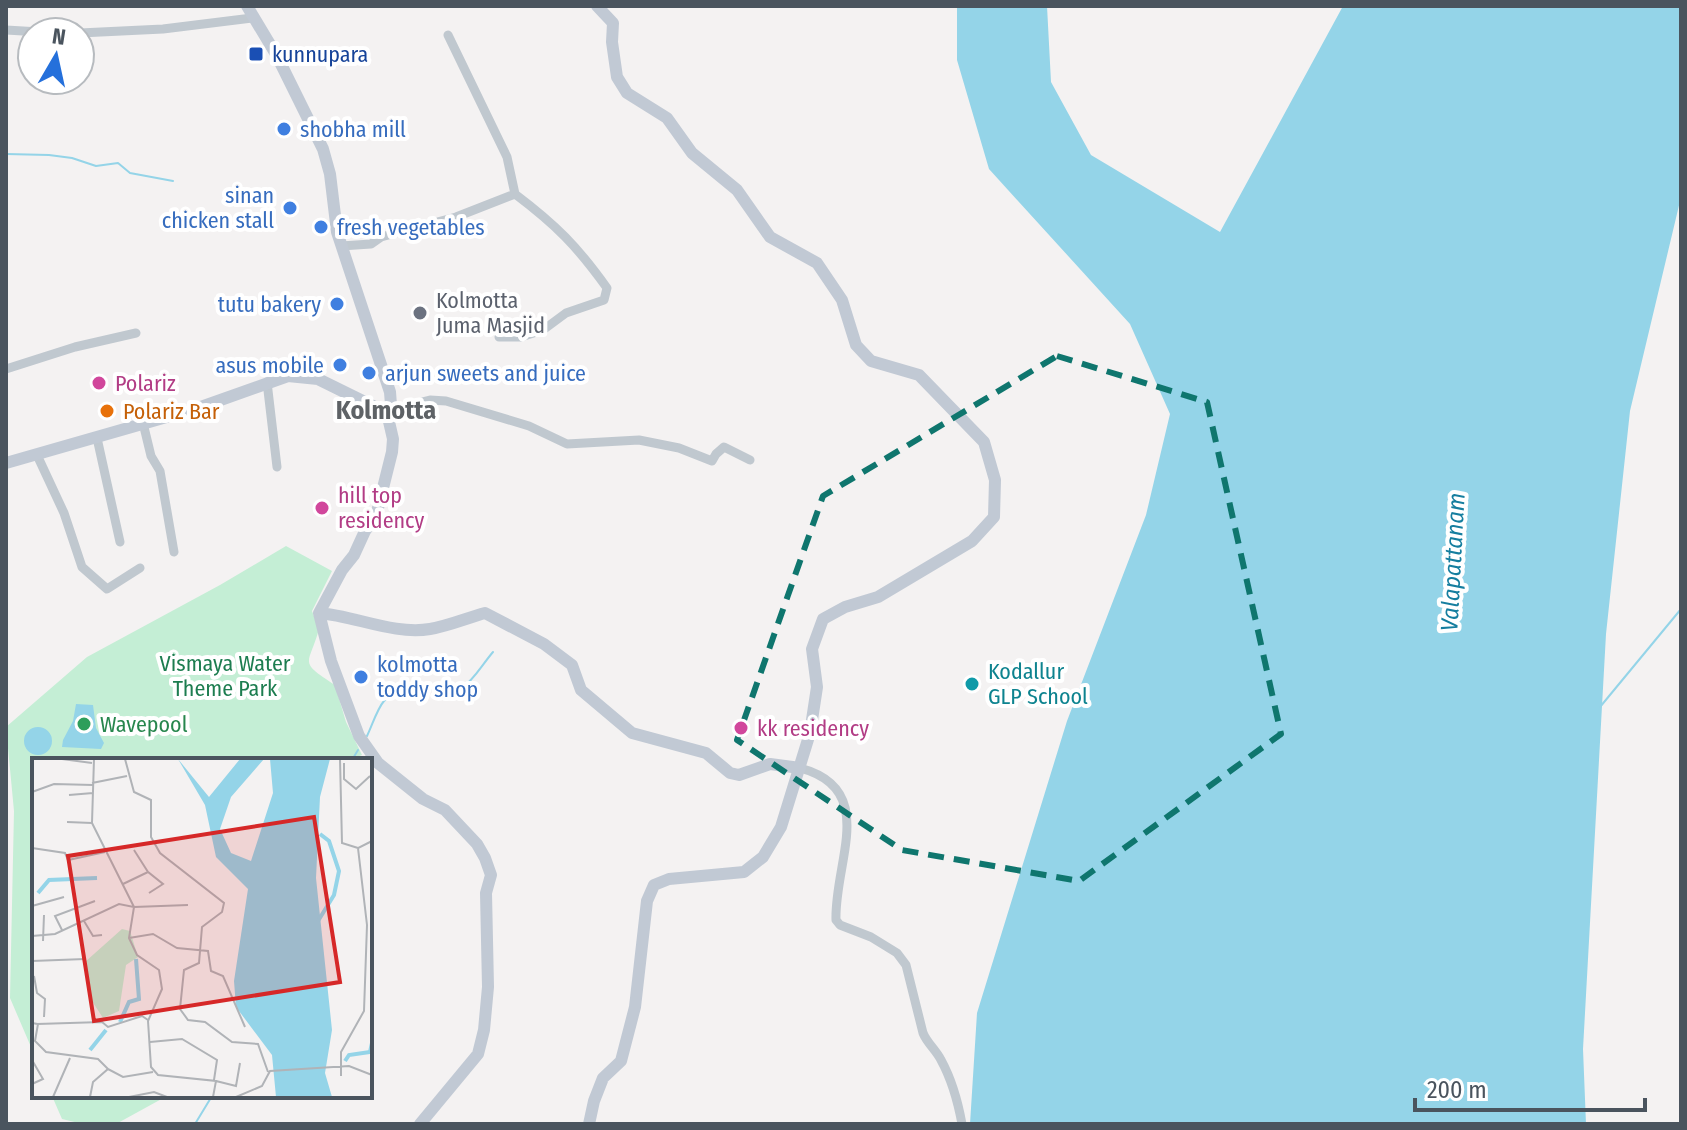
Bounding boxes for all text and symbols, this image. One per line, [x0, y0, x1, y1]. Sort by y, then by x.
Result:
north arrow [16, 16, 96, 96]
text: N [50, 22, 68, 51]
place label: kunnupara [272, 41, 368, 68]
marker: kunnupara [247, 45, 265, 63]
place label: shobha mill [300, 116, 406, 143]
marker: shobha mill [275, 120, 293, 138]
place label: sinan chicken stall [162, 182, 274, 234]
marker: sinan chicken stall [281, 199, 299, 217]
place label: fresh vegetables [337, 214, 485, 241]
marker: fresh vegetables [312, 218, 330, 236]
place label: Kolmotta Juma Masjid [436, 287, 545, 339]
place label: tutu bakery [218, 291, 321, 318]
marker: tutu bakery [328, 295, 346, 313]
marker: Kolmotta Juma Masjid [411, 304, 429, 322]
place label: asus mobile [216, 352, 324, 379]
marker: asus mobile [331, 356, 349, 374]
place label: arjun sweets and juice [385, 360, 586, 387]
marker: arjun sweets and juice [360, 364, 378, 382]
place label: Polariz [115, 370, 176, 397]
marker: Polariz [90, 374, 108, 392]
district label: Kolmotta [336, 395, 436, 426]
place label: Polariz Bar [123, 398, 220, 425]
marker: Polariz Bar [98, 402, 116, 420]
place label: hill top residency [338, 482, 425, 534]
water label: Valapattanam [1435, 492, 1471, 632]
marker: hill top residency [313, 499, 331, 517]
park label: Vismaya Water Theme Park [160, 650, 291, 702]
place label: kolmotta toddy shop [377, 651, 478, 703]
place label: Kodallur GLP School [988, 658, 1088, 710]
marker: kolmotta toddy shop [352, 668, 370, 686]
marker: Kodallur GLP School [963, 675, 981, 693]
place label: Wavepool [100, 711, 188, 738]
marker: Wavepool [75, 715, 93, 733]
place label: kk residency [757, 715, 869, 742]
marker: kk residency [732, 719, 750, 737]
inset map [32, 758, 372, 1098]
scale bar [1415, 1062, 1645, 1112]
text: 200 m [1427, 1076, 1487, 1104]

